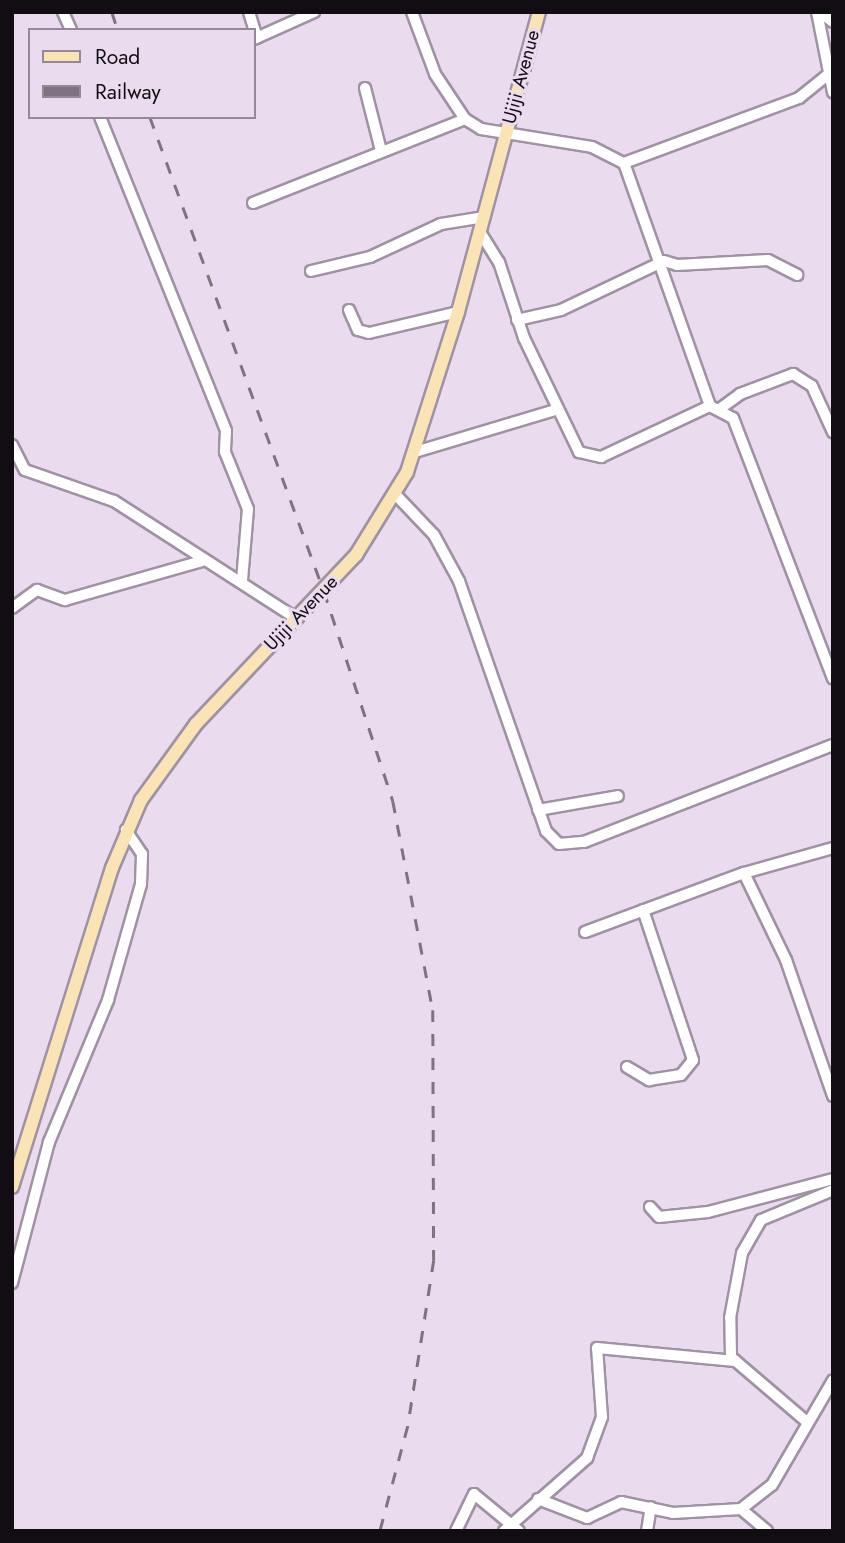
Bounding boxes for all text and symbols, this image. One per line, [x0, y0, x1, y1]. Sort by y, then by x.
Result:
legend [28, 28, 256, 119]
street label: Ujiji Avenue [498, 28, 544, 126]
text: Road [95, 42, 140, 72]
text: Railway [95, 77, 161, 107]
street label: Ujiji Avenue [259, 570, 343, 656]

